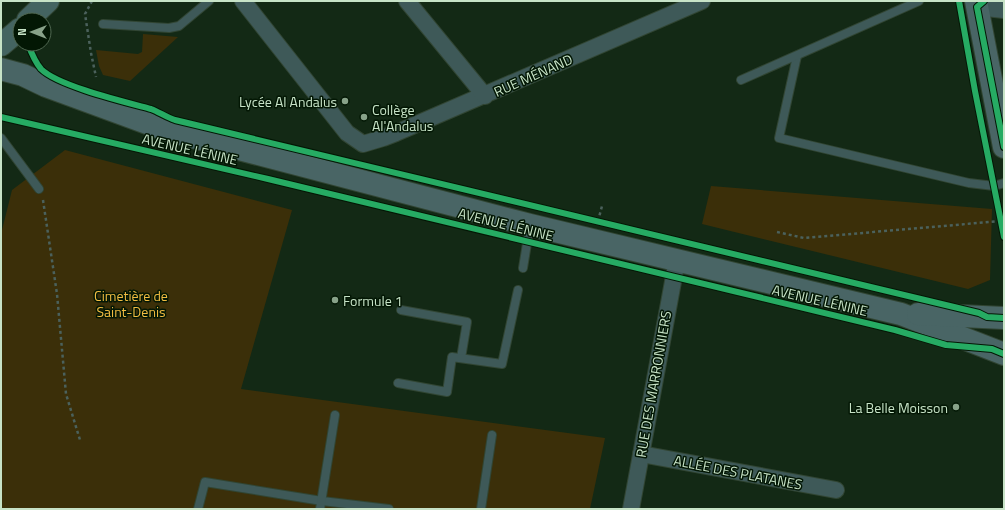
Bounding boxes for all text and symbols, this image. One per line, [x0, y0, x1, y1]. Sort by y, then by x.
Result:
north arrow [12, 12, 52, 52]
text: N [14, 28, 30, 36]
street label: RUE MÉNAND [490, 48, 576, 102]
place label: Lycée Al Andalus [239, 91, 337, 112]
marker: Lycée Al Andalus [340, 96, 350, 106]
place label: Collège Al'Andalus [372, 99, 433, 136]
marker: Collège Al'Andalus [359, 112, 369, 122]
street label: AVENUE LÉNINE [140, 128, 240, 170]
street label: AVENUE LÉNINE [456, 202, 556, 246]
street label: AVENUE LÉNINE [770, 279, 870, 321]
park label: Cimetière de Saint-Denis [94, 285, 168, 322]
place label: Formule 1 [343, 290, 403, 311]
marker: Formule 1 [330, 295, 340, 305]
street label: RUE DES MARRONNIERS [630, 309, 676, 459]
place label: La Belle Moisson [849, 397, 948, 418]
marker: La Belle Moisson [951, 402, 961, 412]
street label: ALLÉE DES PLATANES [672, 449, 804, 495]

